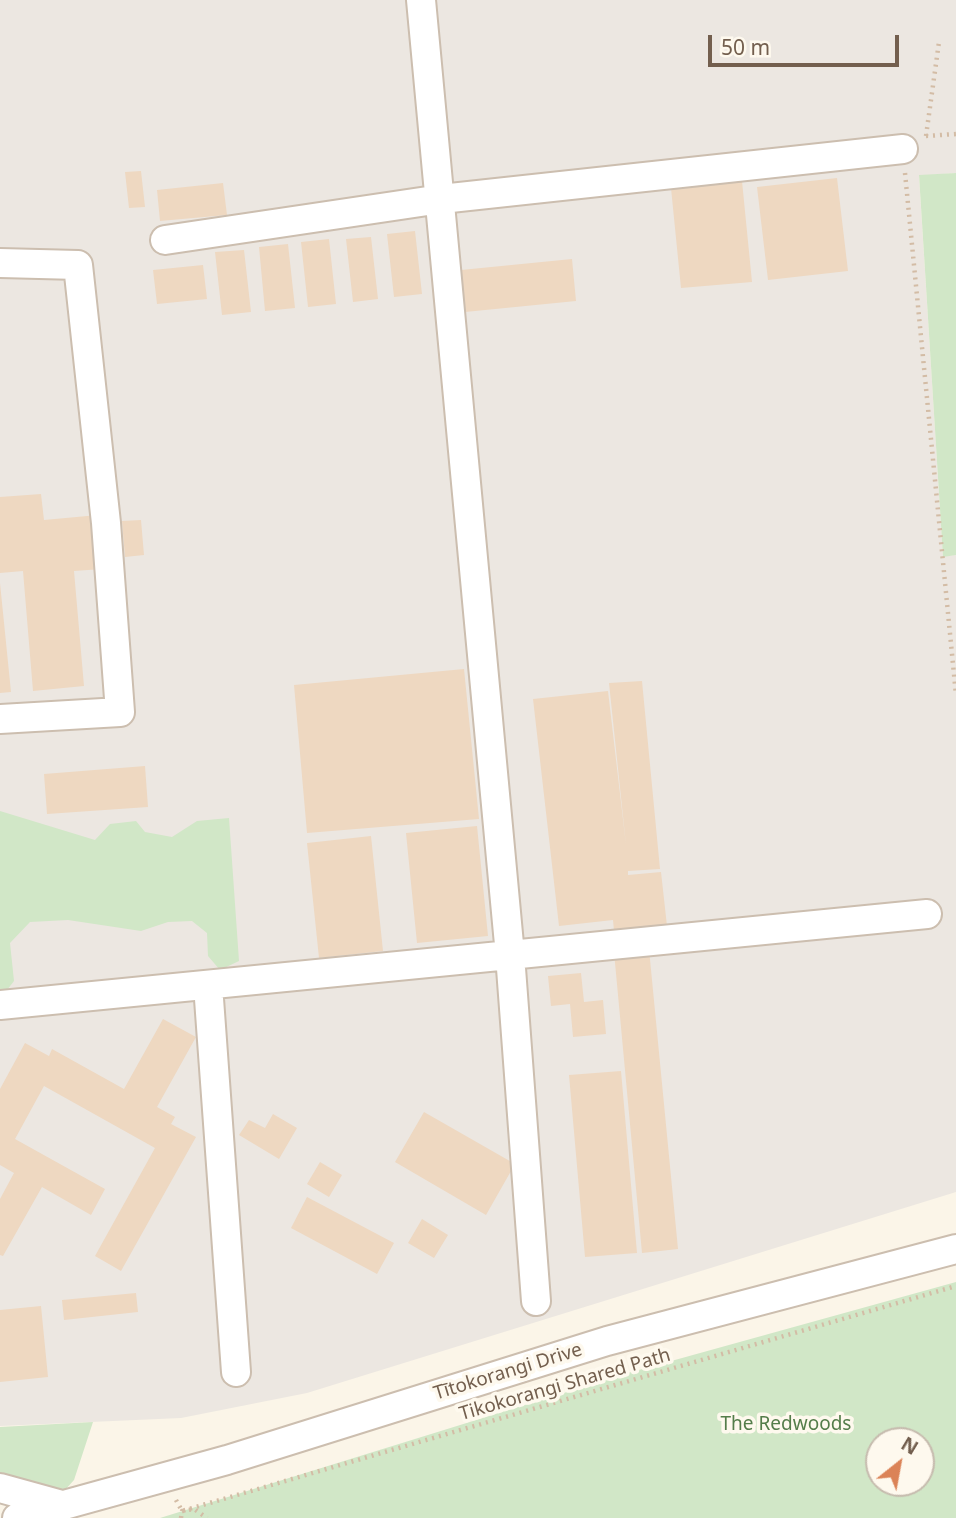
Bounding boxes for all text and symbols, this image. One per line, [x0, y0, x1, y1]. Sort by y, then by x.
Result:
scale bar [711, 21, 902, 65]
text: 50 m [721, 33, 770, 61]
street label: Tītokorangi Drive [431, 1339, 585, 1405]
street label: Tikokorangi Shared Path [457, 1344, 673, 1426]
park label: The Redwoods [721, 1414, 851, 1436]
north arrow [865, 1427, 935, 1497]
text: N [896, 1431, 923, 1461]

